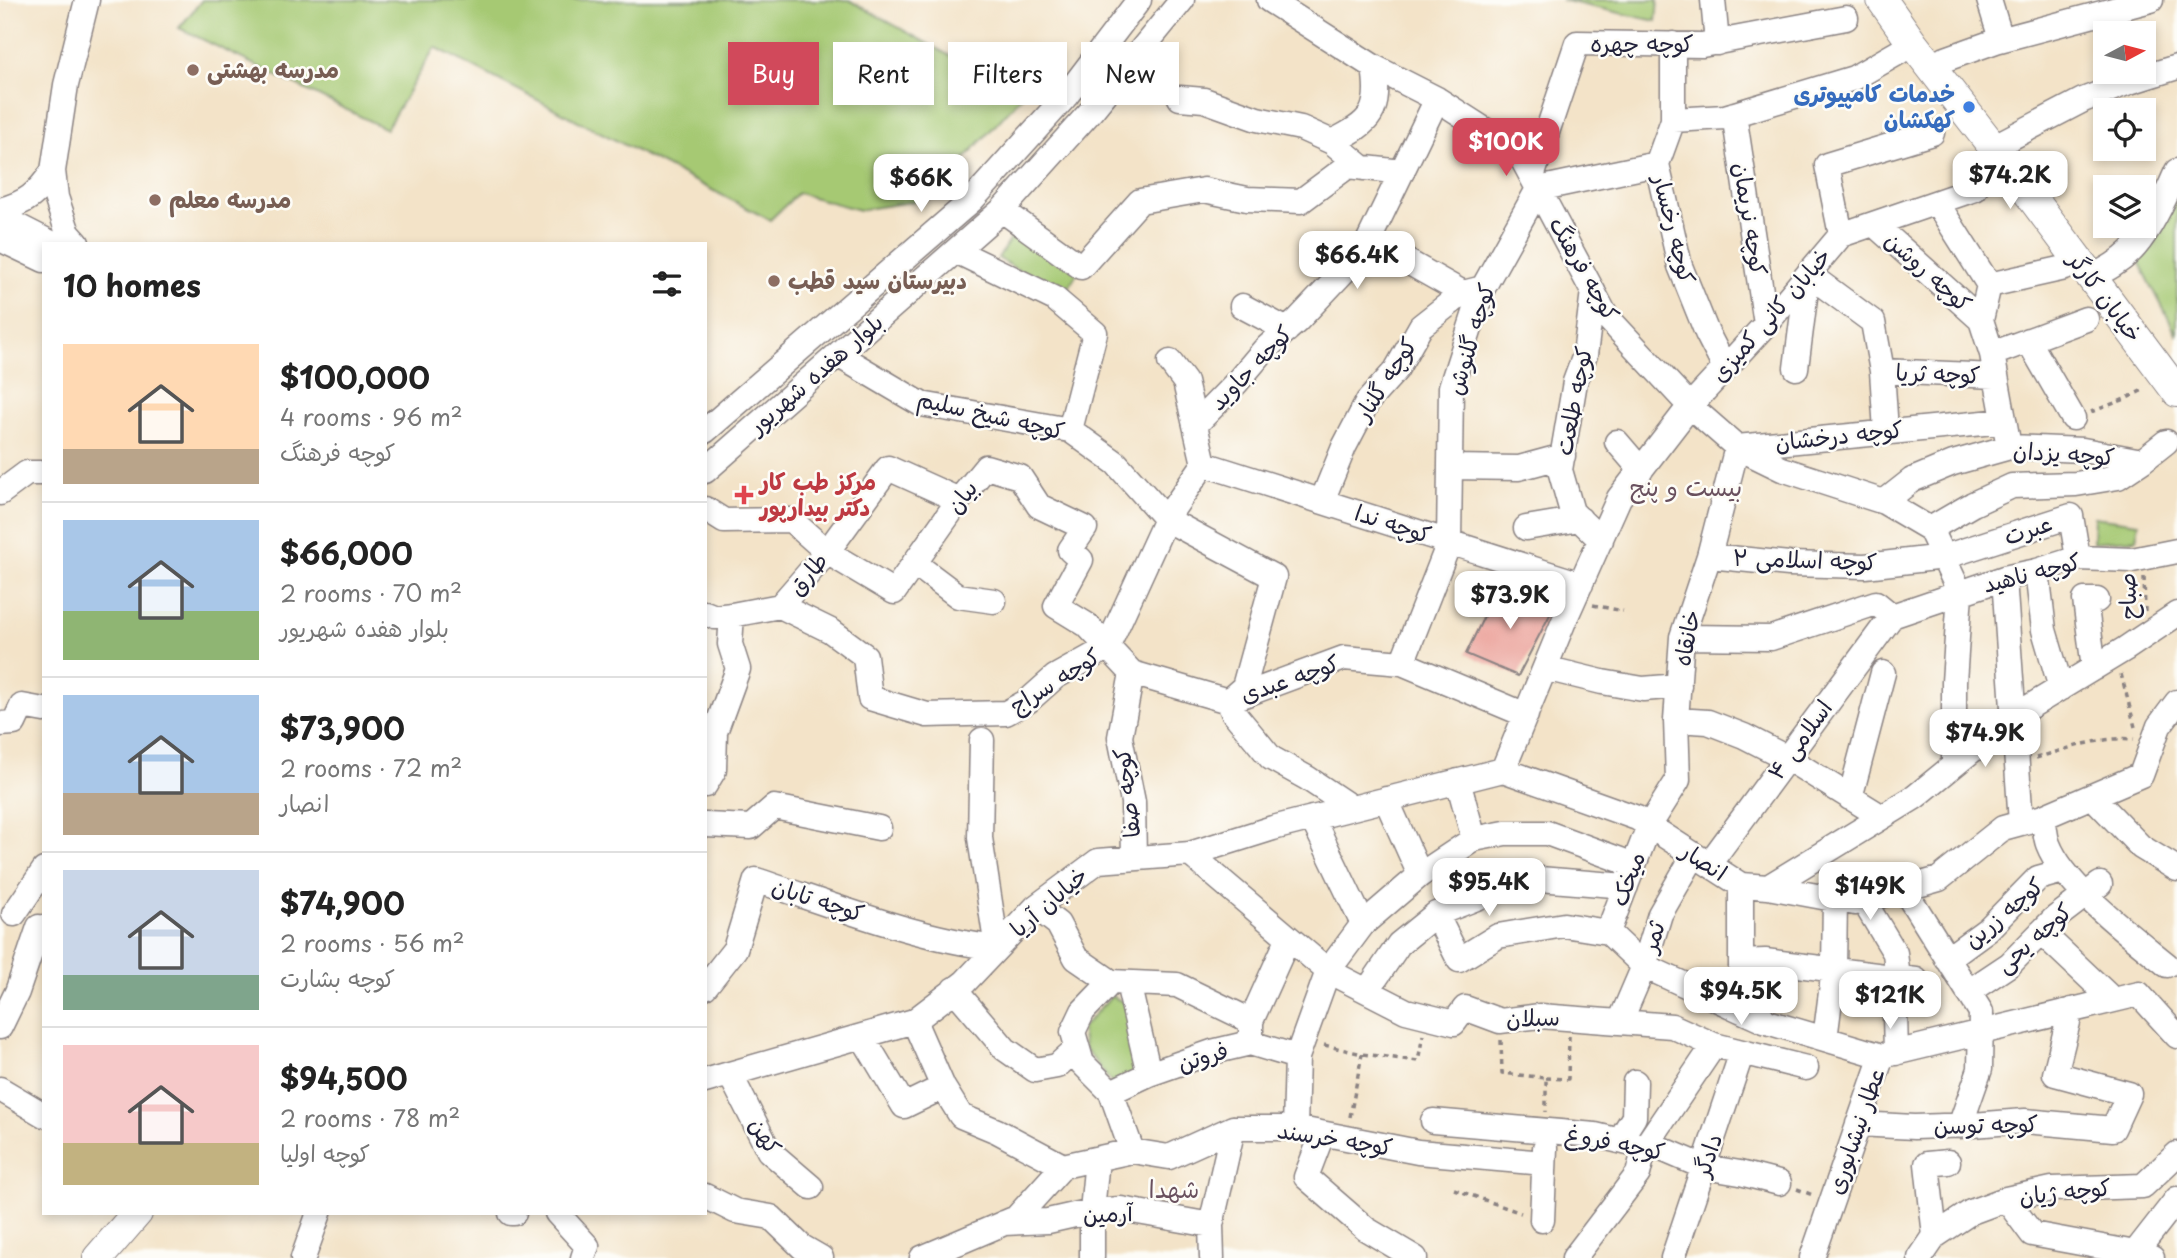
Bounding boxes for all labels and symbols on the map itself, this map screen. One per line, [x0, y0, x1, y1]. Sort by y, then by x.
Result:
north arrow [2093, 21, 2156, 84]
street label: کوچه چهره [1590, 25, 1694, 60]
place label: مدرسه بهشتی [207, 51, 339, 86]
marker: مدرسه بهشتی [185, 62, 201, 78]
place label: خدمات کامپیوتری کهکشان [1793, 75, 1956, 136]
marker: خدمات کامپیوتری کهکشان [1961, 99, 1977, 115]
pin: $100K [1457, 118, 1555, 178]
pin: $74.2K [1953, 152, 2067, 211]
pin: $66K [880, 154, 962, 214]
street label: کوچه نریمان [1725, 160, 1778, 278]
street label: کوچه رخسار [1645, 169, 1706, 287]
place label: مدرسه معلم [169, 181, 291, 218]
marker: مدرسه معلم [147, 192, 163, 208]
street label: کوچه فرهنگ [1541, 210, 1629, 327]
street label: کوچه روشن [1878, 222, 1981, 320]
pin: $66.4K [1300, 232, 1414, 291]
street label: خیابان کانی کمیزی [1701, 239, 1838, 389]
street label: خیابان کارگر [2059, 242, 2152, 349]
place label: دبیرستان سید قطب [788, 262, 967, 297]
marker: دبیرستان سید قطب [766, 273, 782, 289]
street label: کوچه گلنوش [1436, 278, 1503, 399]
street label: بلوار هفده شهریور [738, 304, 890, 443]
street label: کوچه جاوید [1200, 316, 1300, 418]
street label: کوچه گلنار [1344, 329, 1425, 429]
street label: کوچه طلعت [1545, 343, 1600, 458]
street label: کوچه ثریا [1895, 354, 1981, 391]
street label: کوچه شیخ سلیم [914, 380, 1069, 449]
street label: کوچه درخشان [1773, 410, 1905, 459]
street label: کوچه یزدان [2012, 431, 2116, 474]
place label: مرکز طب کار دکتر بیدارپور [758, 463, 876, 524]
district label: بیست و پنج [1630, 468, 1742, 504]
street label: بیان [936, 472, 985, 520]
marker: مرکز طب کار دکتر بیدارپور [734, 485, 754, 505]
street label: کوچه ندا [1351, 494, 1436, 551]
street label: عبرت [1999, 504, 2056, 553]
street label: کوچه اسلامی ۲ [1732, 538, 1878, 579]
street label: کوچه ناهید [1979, 542, 2084, 601]
street label: طارق [778, 544, 835, 602]
pin: $73.9K [1453, 572, 1567, 631]
street label: صباح [2108, 572, 2145, 620]
street label: خانقاه [1663, 607, 1708, 669]
street label: کوچه سراج [1002, 638, 1107, 721]
street label: کوچه عبدی [1235, 644, 1344, 711]
street label: اسلامی ۴ [1758, 692, 1840, 787]
pin: $74.9K [1928, 710, 2042, 769]
street label: کوچه صفا [1103, 746, 1148, 840]
street label: انصار [1673, 832, 1735, 889]
street label: میخک [1600, 846, 1653, 911]
street label: خیابان آریا [1001, 857, 1095, 945]
pin: $95.4K [1432, 858, 1546, 918]
pin: $149K [1821, 862, 1919, 922]
street label: کوچه تابان [768, 867, 869, 930]
street label: کوچه زرین [1955, 868, 2051, 956]
street label: کوچه یحی [1987, 893, 2079, 980]
street label: ثمر [1630, 916, 1673, 958]
pin: $94.5K [1684, 968, 1798, 1027]
pin: $121K [1841, 972, 1939, 1031]
street label: سبلان [1506, 999, 1560, 1034]
street label: فروتن [1173, 1031, 1232, 1080]
street label: عطار نیشابوری [1817, 1063, 1893, 1198]
street label: کوچه توسن [1933, 1105, 2039, 1142]
street label: کهن [741, 1110, 791, 1161]
street label: کوچه خرسند [1275, 1111, 1396, 1164]
street label: کوچه فروغ [1562, 1115, 1668, 1168]
street label: دادگر [1683, 1128, 1730, 1183]
street label: کوچه ژیان [2017, 1168, 2113, 1213]
district label: شهدا [1149, 1170, 1199, 1206]
street label: آرمین [1082, 1194, 1135, 1231]

